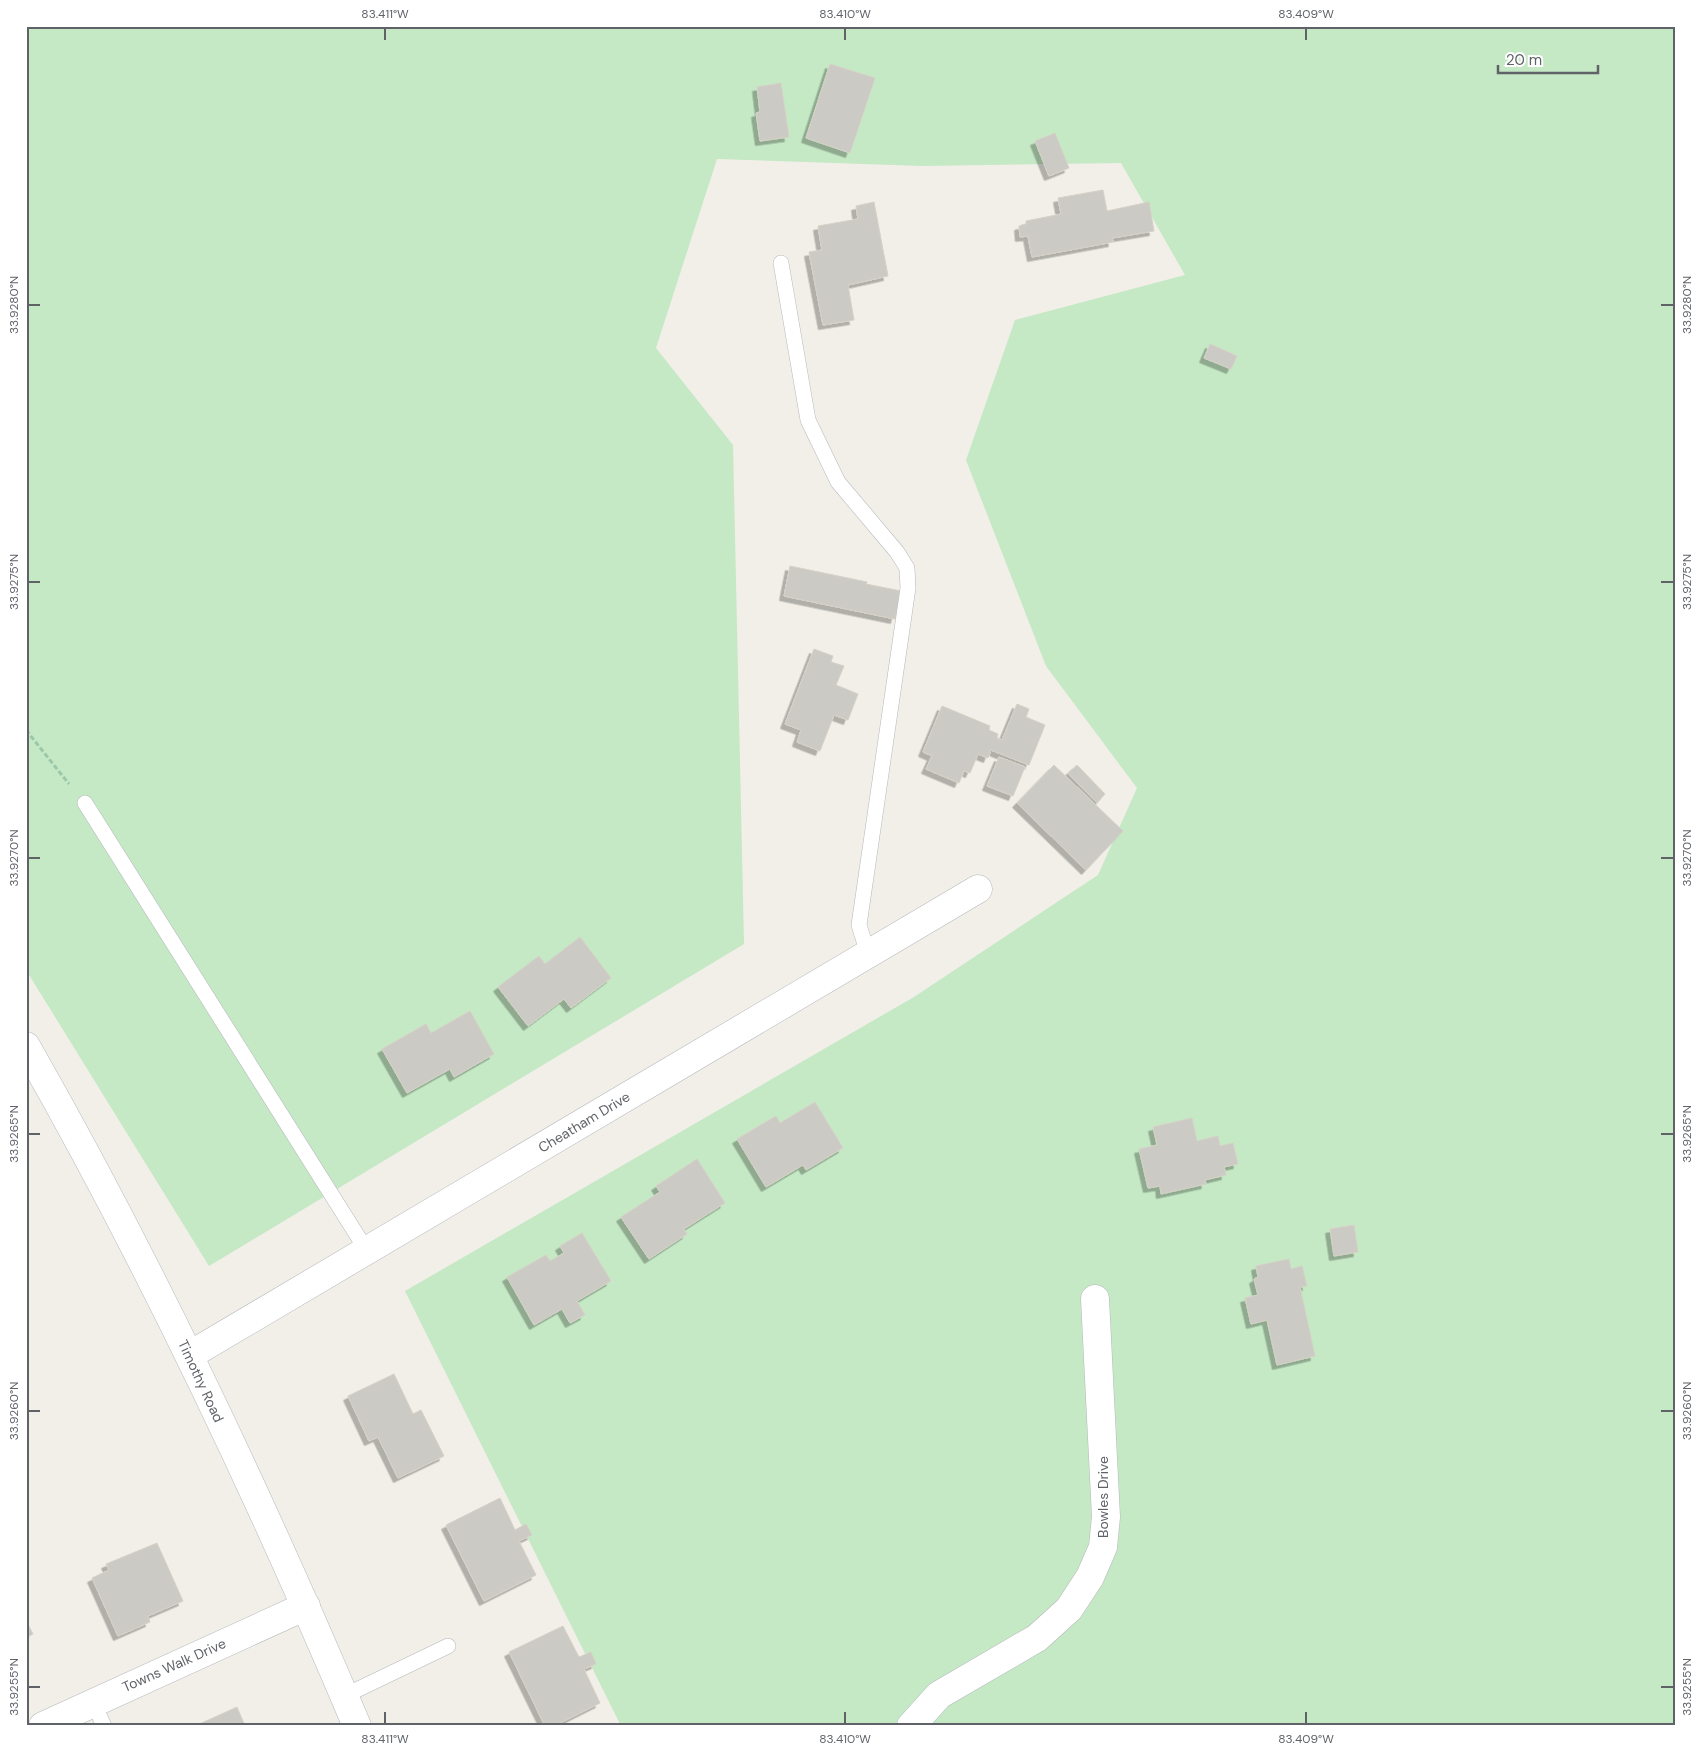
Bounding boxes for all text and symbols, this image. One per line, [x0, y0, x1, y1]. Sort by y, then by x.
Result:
text: 83.411°W [361, 6, 409, 22]
text: 83.410°W [819, 6, 871, 22]
text: 83.409°W [1278, 6, 1334, 22]
scale bar [1498, 42, 1598, 74]
text: 20 m [1506, 50, 1542, 70]
text: 33.9280°N [6, 276, 22, 334]
text: 33.9280°N [1679, 276, 1695, 334]
text: 33.9275°N [6, 554, 22, 610]
text: 33.9275°N [1679, 554, 1695, 610]
text: 33.9270°N [6, 829, 22, 887]
text: 33.9270°N [1679, 829, 1695, 887]
street label: Cheatham Drive [535, 1087, 633, 1156]
text: 33.9265°N [6, 1105, 22, 1163]
text: 33.9265°N [1679, 1105, 1695, 1163]
street label: Timothy Road [174, 1337, 228, 1425]
text: 33.9260°N [6, 1382, 22, 1440]
text: 33.9260°N [1679, 1382, 1695, 1440]
street label: Bowles Drive [1094, 1456, 1112, 1538]
street label: Towns Walk Drive [119, 1634, 229, 1696]
text: 33.9255°N [6, 1658, 22, 1716]
text: 33.9255°N [1679, 1658, 1695, 1716]
text: 83.411°W [361, 1731, 409, 1747]
text: 83.410°W [819, 1731, 871, 1747]
text: 83.409°W [1278, 1731, 1334, 1747]

